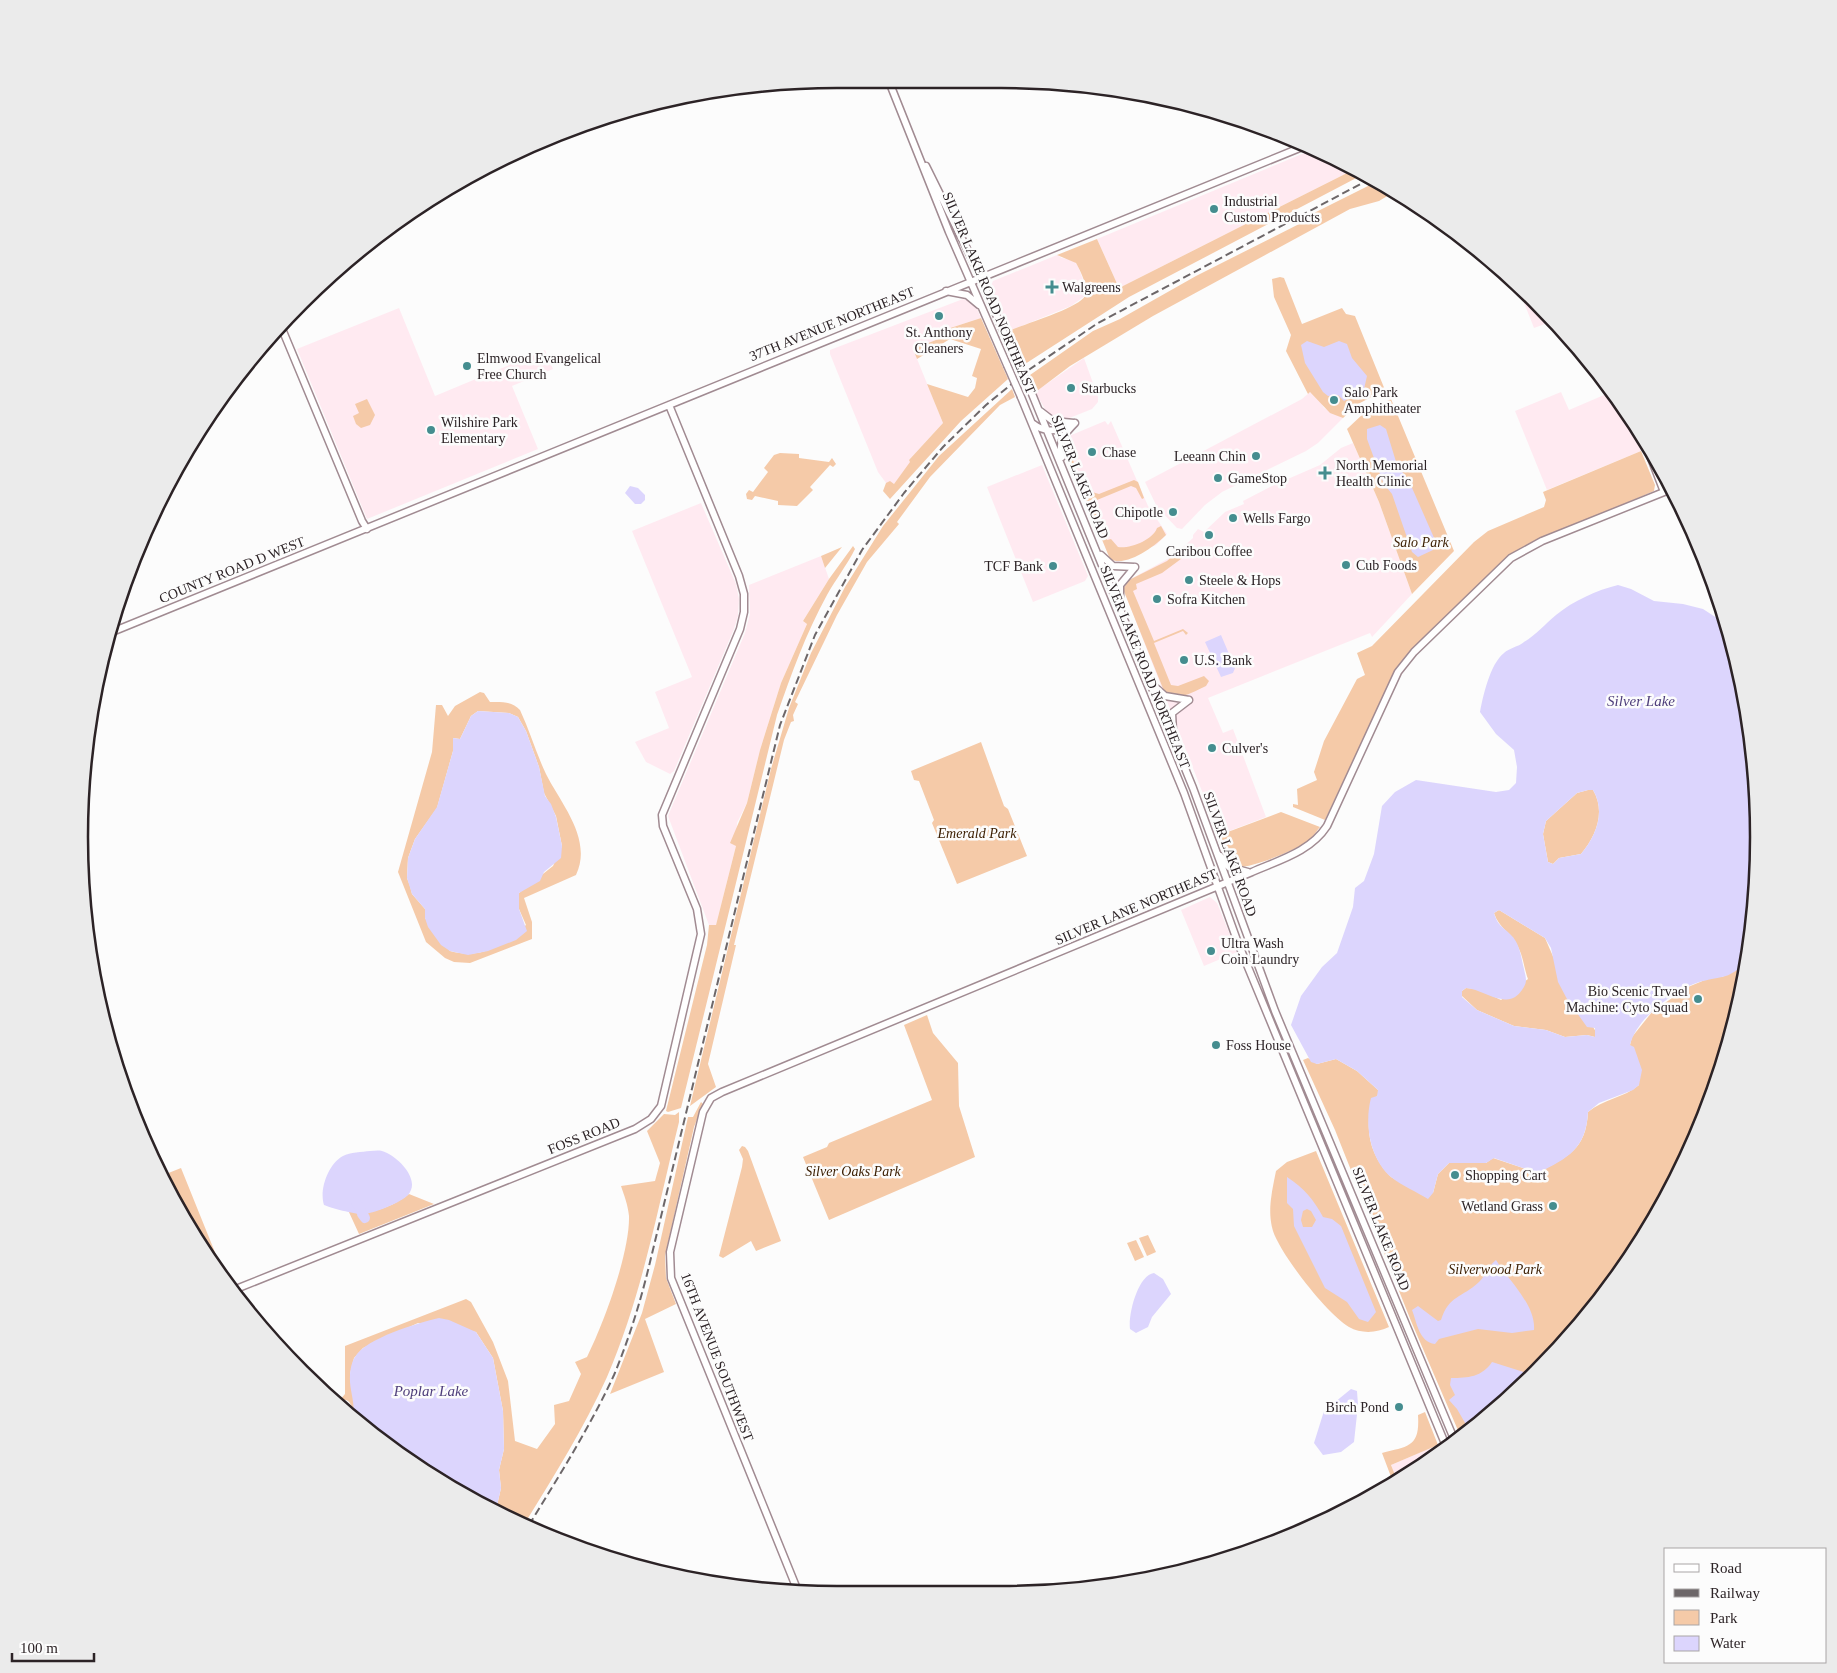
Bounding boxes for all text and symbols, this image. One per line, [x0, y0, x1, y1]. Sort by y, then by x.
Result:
street label: SILVER LAKE ROAD NORTHEAST [940, 190, 1039, 396]
place label: Industrial Custom Products [1224, 194, 1320, 225]
marker: Industrial Custom Products [1208, 203, 1220, 215]
place label: Walgreens [1062, 280, 1121, 295]
marker: Walgreens [1046, 281, 1058, 293]
street label: 37TH AVENUE NORTHEAST [747, 284, 917, 364]
marker: St. Anthony Cleaners [933, 310, 945, 322]
place label: St. Anthony Cleaners [906, 325, 972, 356]
place label: Elmwood Evangelical Free Church [477, 351, 601, 382]
marker: Elmwood Evangelical Free Church [461, 360, 473, 372]
place label: Starbucks [1081, 381, 1136, 396]
marker: Starbucks [1065, 382, 1077, 394]
place label: Salo Park Amphitheater [1344, 385, 1421, 416]
marker: Salo Park Amphitheater [1328, 394, 1340, 406]
street label: SILVER LAKE ROAD [1048, 413, 1112, 541]
place label: Wilshire Park Elementary [441, 415, 518, 446]
marker: Wilshire Park Elementary [425, 424, 437, 436]
place label: Chase [1102, 445, 1136, 460]
marker: Chase [1086, 446, 1098, 458]
place label: Leeann Chin [1174, 449, 1246, 464]
marker: Leeann Chin [1250, 450, 1262, 462]
place label: North Memorial Health Clinic [1336, 458, 1427, 489]
marker: North Memorial Health Clinic [1318, 466, 1332, 480]
place label: GameStop [1228, 471, 1287, 486]
marker: GameStop [1212, 472, 1224, 484]
place label: Chipotle [1115, 505, 1163, 520]
marker: Chipotle [1167, 506, 1179, 518]
place label: Wells Fargo [1243, 511, 1310, 526]
marker: Wells Fargo [1227, 512, 1239, 524]
marker: Caribou Coffee [1203, 529, 1215, 541]
street label: COUNTY ROAD D WEST [157, 534, 308, 606]
park label: Salo Park [1393, 535, 1450, 550]
place label: Caribou Coffee [1166, 544, 1252, 559]
place label: Cub Foods [1356, 558, 1417, 573]
place label: TCF Bank [984, 559, 1043, 574]
marker: Cub Foods [1340, 559, 1352, 571]
marker: TCF Bank [1047, 560, 1059, 572]
street label: SILVER LAKE ROAD NORTHEAST [1097, 563, 1193, 771]
place label: Steele & Hops [1199, 573, 1281, 588]
marker: Steele & Hops [1183, 574, 1195, 586]
place label: Sofra Kitchen [1167, 592, 1245, 607]
marker: Sofra Kitchen [1151, 593, 1163, 605]
place label: U.S. Bank [1194, 653, 1252, 668]
marker: U.S. Bank [1178, 654, 1190, 666]
water label: Silver Lake [1607, 693, 1675, 709]
place label: Culver's [1222, 741, 1268, 756]
marker: Culver's [1206, 742, 1218, 754]
street label: SILVER LAKE ROAD [1200, 790, 1260, 918]
park label: Emerald Park [937, 826, 1017, 841]
street label: SILVER LANE NORTHEAST [1053, 866, 1220, 948]
place label: Ultra Wash Coin Laundry [1221, 936, 1299, 967]
marker: Ultra Wash Coin Laundry [1205, 945, 1217, 957]
place label: Bio Scenic Trvael Machine: Cyto Squad [1566, 984, 1688, 1015]
marker: Bio Scenic Trvael Machine: Cyto Squad [1692, 993, 1704, 1005]
place label: Foss House [1226, 1038, 1291, 1053]
marker: Foss House [1210, 1039, 1222, 1051]
street label: FOSS ROAD [546, 1115, 622, 1157]
park label: Silver Oaks Park [805, 1164, 902, 1179]
street label: SILVER LAKE ROAD [1349, 1165, 1413, 1293]
place label: Shopping Cart [1465, 1168, 1546, 1183]
marker: Shopping Cart [1449, 1169, 1461, 1181]
place label: Wetland Grass [1461, 1199, 1543, 1214]
marker: Wetland Grass [1547, 1200, 1559, 1212]
park label: Silverwood Park [1448, 1262, 1543, 1277]
street label: 16TH AVENUE SOUTHWEST [678, 1271, 756, 1444]
water label: Poplar Lake [393, 1383, 469, 1399]
place label: Birch Pond [1326, 1400, 1389, 1415]
marker: Birch Pond [1393, 1401, 1405, 1413]
legend [1664, 1548, 1827, 1663]
text: Road [1710, 1560, 1742, 1576]
text: Railway [1710, 1585, 1760, 1601]
text: Park [1710, 1610, 1738, 1626]
scale bar [12, 1630, 95, 1662]
text: Water [1710, 1635, 1745, 1651]
text: 100 m [20, 1640, 58, 1656]

